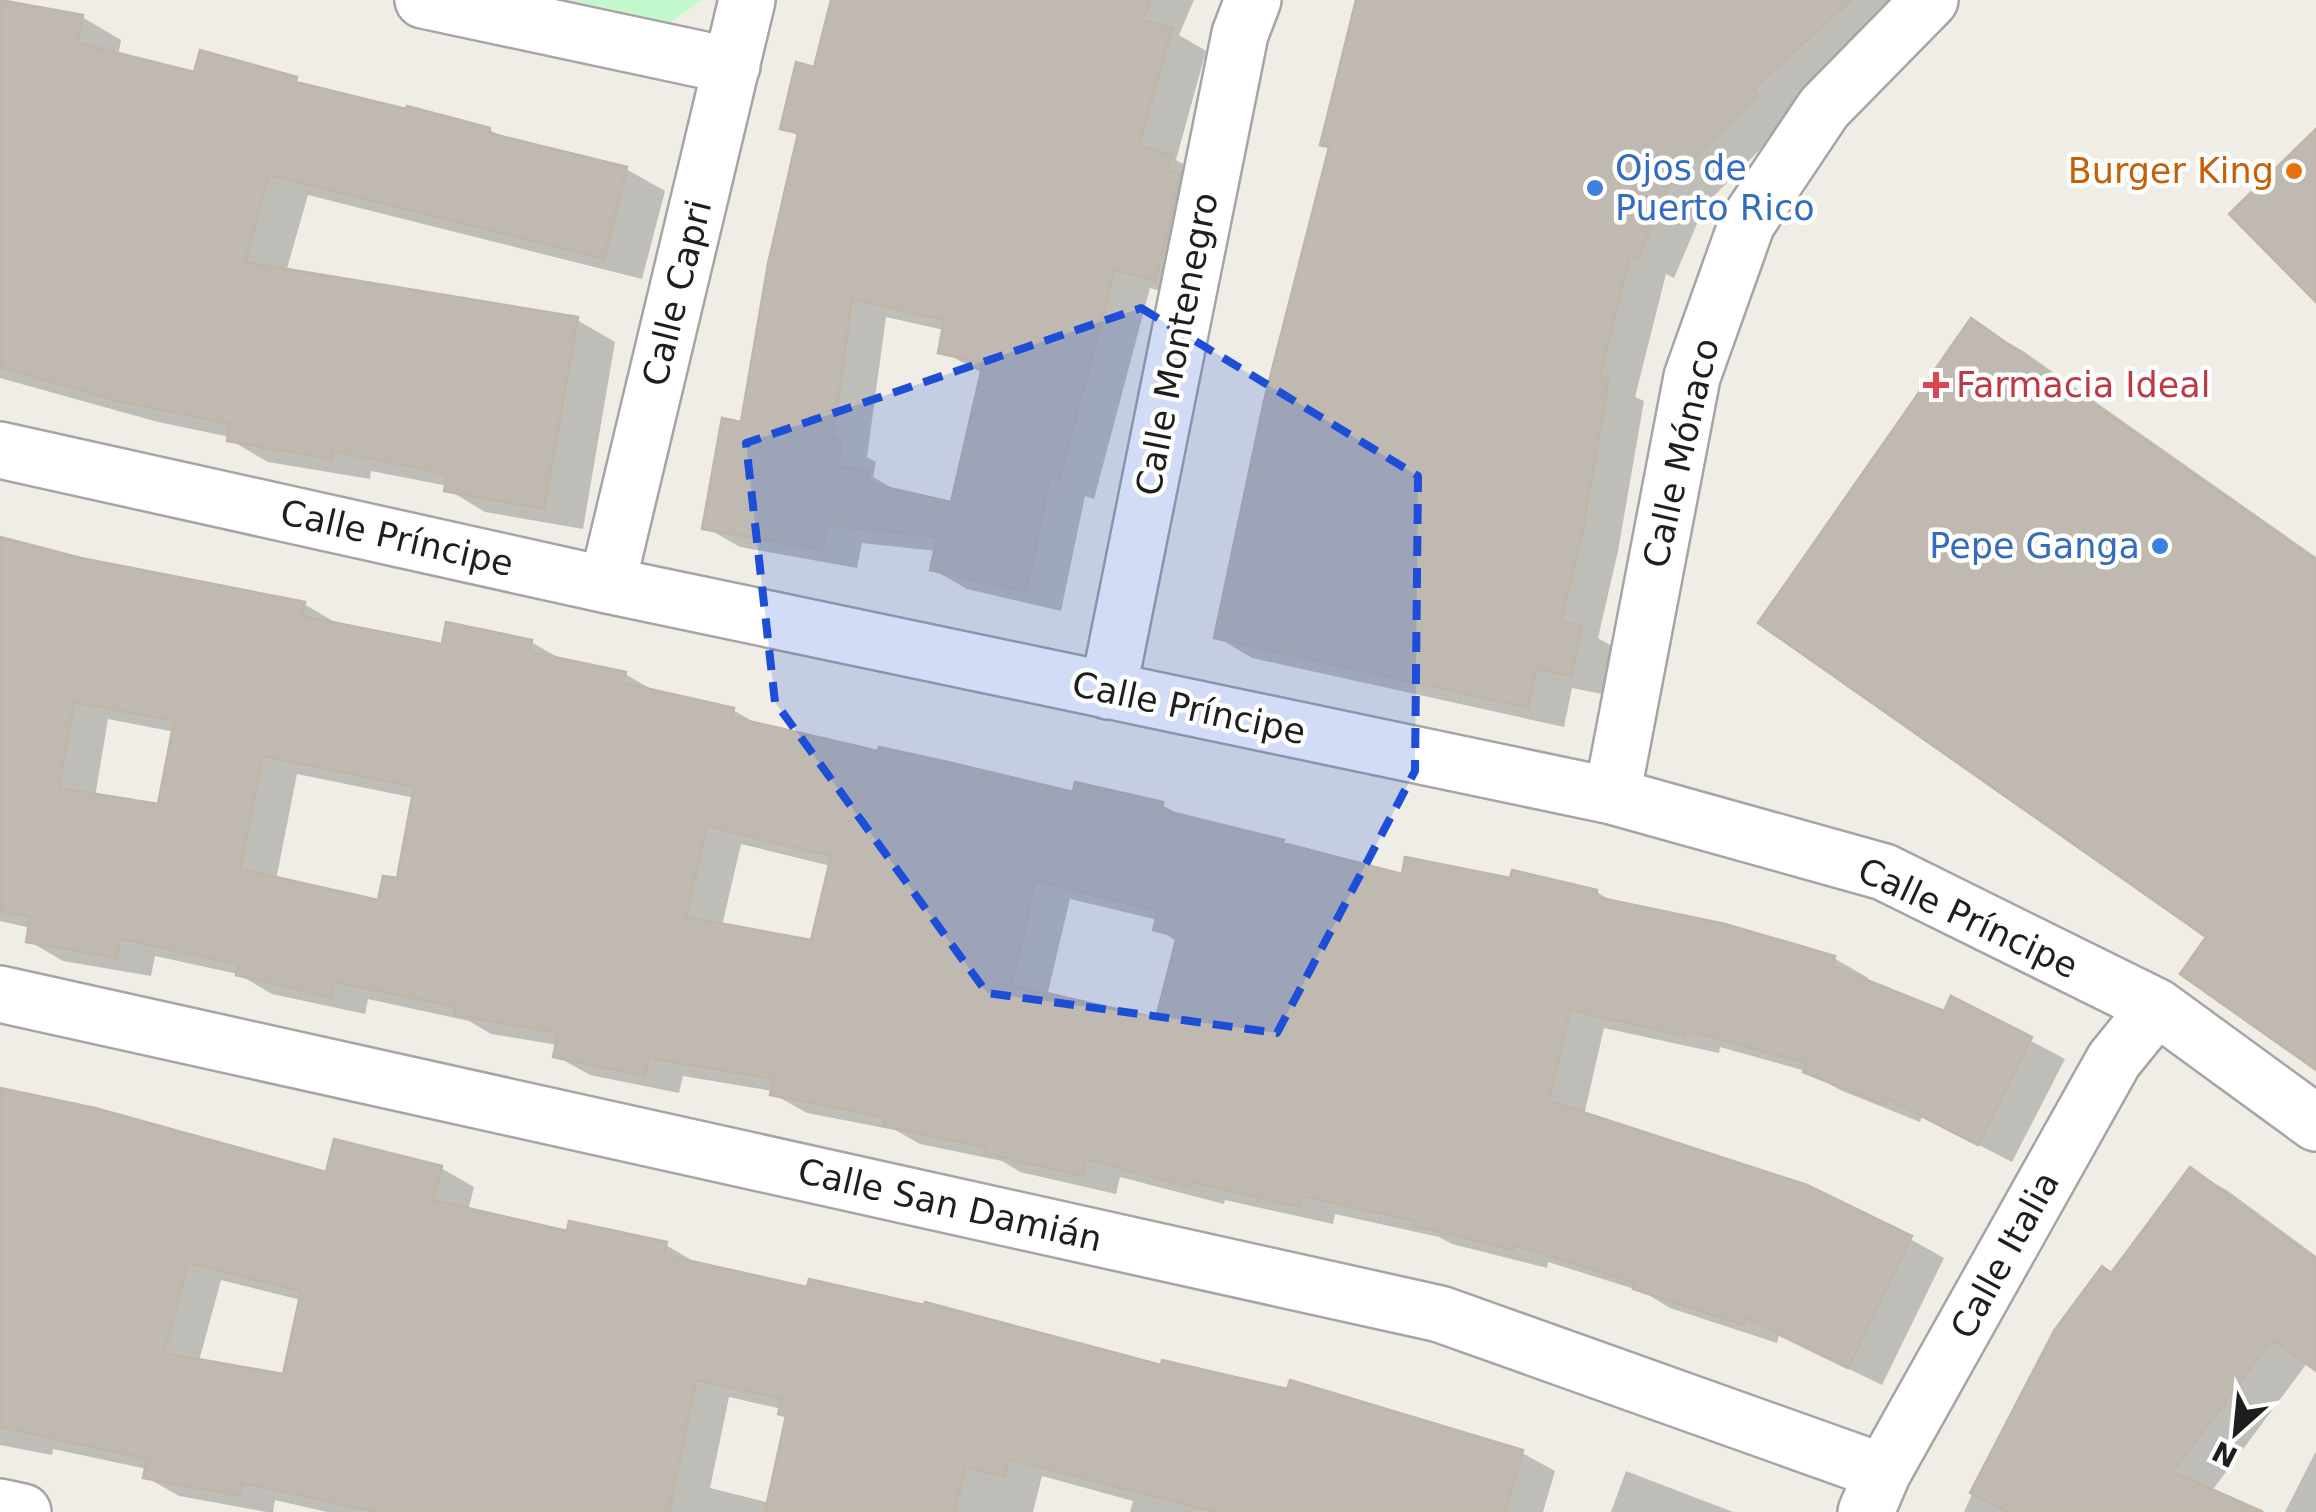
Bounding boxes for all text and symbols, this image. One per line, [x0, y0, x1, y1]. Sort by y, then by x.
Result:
place label: Ojos de Puerto Rico [1615, 148, 1815, 228]
place label: Burger King [2068, 151, 2274, 191]
marker: Burger King [2283, 160, 2305, 182]
marker: Ojos de Puerto Rico [1584, 177, 1606, 199]
street label: Calle Montenegro [1128, 189, 1226, 499]
street label: Calle Capri [635, 196, 719, 390]
street label: Calle Mónaco [1635, 335, 1727, 571]
place label: Farmacia Ideal [1956, 365, 2210, 405]
marker: Farmacia Ideal [1925, 374, 1947, 396]
street label: Calle Príncipe [277, 492, 517, 584]
place label: Pepe Ganga [1929, 526, 2140, 566]
marker: Pepe Ganga [2149, 535, 2171, 557]
street label: Calle Príncipe [1069, 664, 1309, 752]
street label: Calle Príncipe [1852, 850, 2084, 986]
street label: Calle San Damián [794, 1151, 1106, 1259]
street label: Calle Italia [1943, 1165, 2067, 1345]
north arrow [2186, 1382, 2286, 1482]
text: N [2207, 1434, 2243, 1474]

